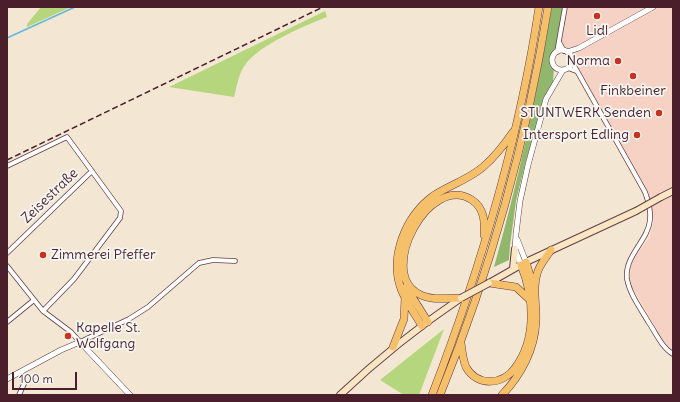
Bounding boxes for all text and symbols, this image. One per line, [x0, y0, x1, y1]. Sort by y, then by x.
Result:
marker: Lidl [592, 11, 602, 21]
place label: Lidl [586, 23, 608, 39]
place label: Norma [567, 53, 610, 69]
marker: Norma [613, 56, 623, 66]
marker: Finkbeiner [628, 71, 638, 81]
place label: Finkbeiner [600, 83, 666, 99]
place label: STUNTWERK Senden [520, 105, 651, 121]
marker: STUNTWERK Senden [654, 108, 664, 118]
place label: Intersport Edling [523, 127, 629, 143]
marker: Intersport Edling [632, 130, 642, 140]
street label: Zeisestraße [18, 165, 82, 227]
place label: Zimmerei Pfeffer [51, 247, 156, 263]
marker: Zimmerei Pfeffer [38, 250, 48, 260]
place label: Kapelle St. Wolfgang [76, 320, 140, 352]
marker: Kapelle St. Wolfgang [63, 331, 73, 341]
scale bar [14, 364, 79, 390]
text: 100 m [19, 371, 53, 386]

